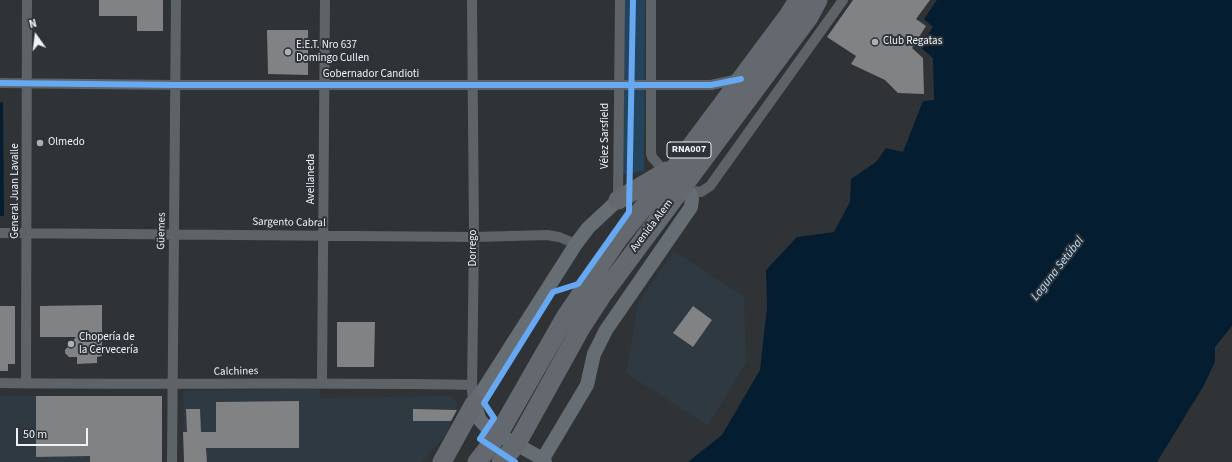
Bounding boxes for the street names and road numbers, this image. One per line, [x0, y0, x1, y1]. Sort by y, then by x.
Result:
street label: Gobernador Candioti [323, 68, 419, 82]
street label: Vélez Sarsfield [599, 103, 613, 169]
road number: RNA007 [667, 142, 711, 158]
street label: General Juan Lavalle [9, 143, 23, 239]
street label: Avellaneda [305, 154, 319, 204]
street label: Avenida Alem [628, 197, 676, 255]
street label: Güemes [155, 212, 169, 250]
street label: Sargento Cabral [252, 216, 326, 230]
street label: Dorrego [467, 230, 481, 266]
street label: Calchines [214, 365, 258, 379]

